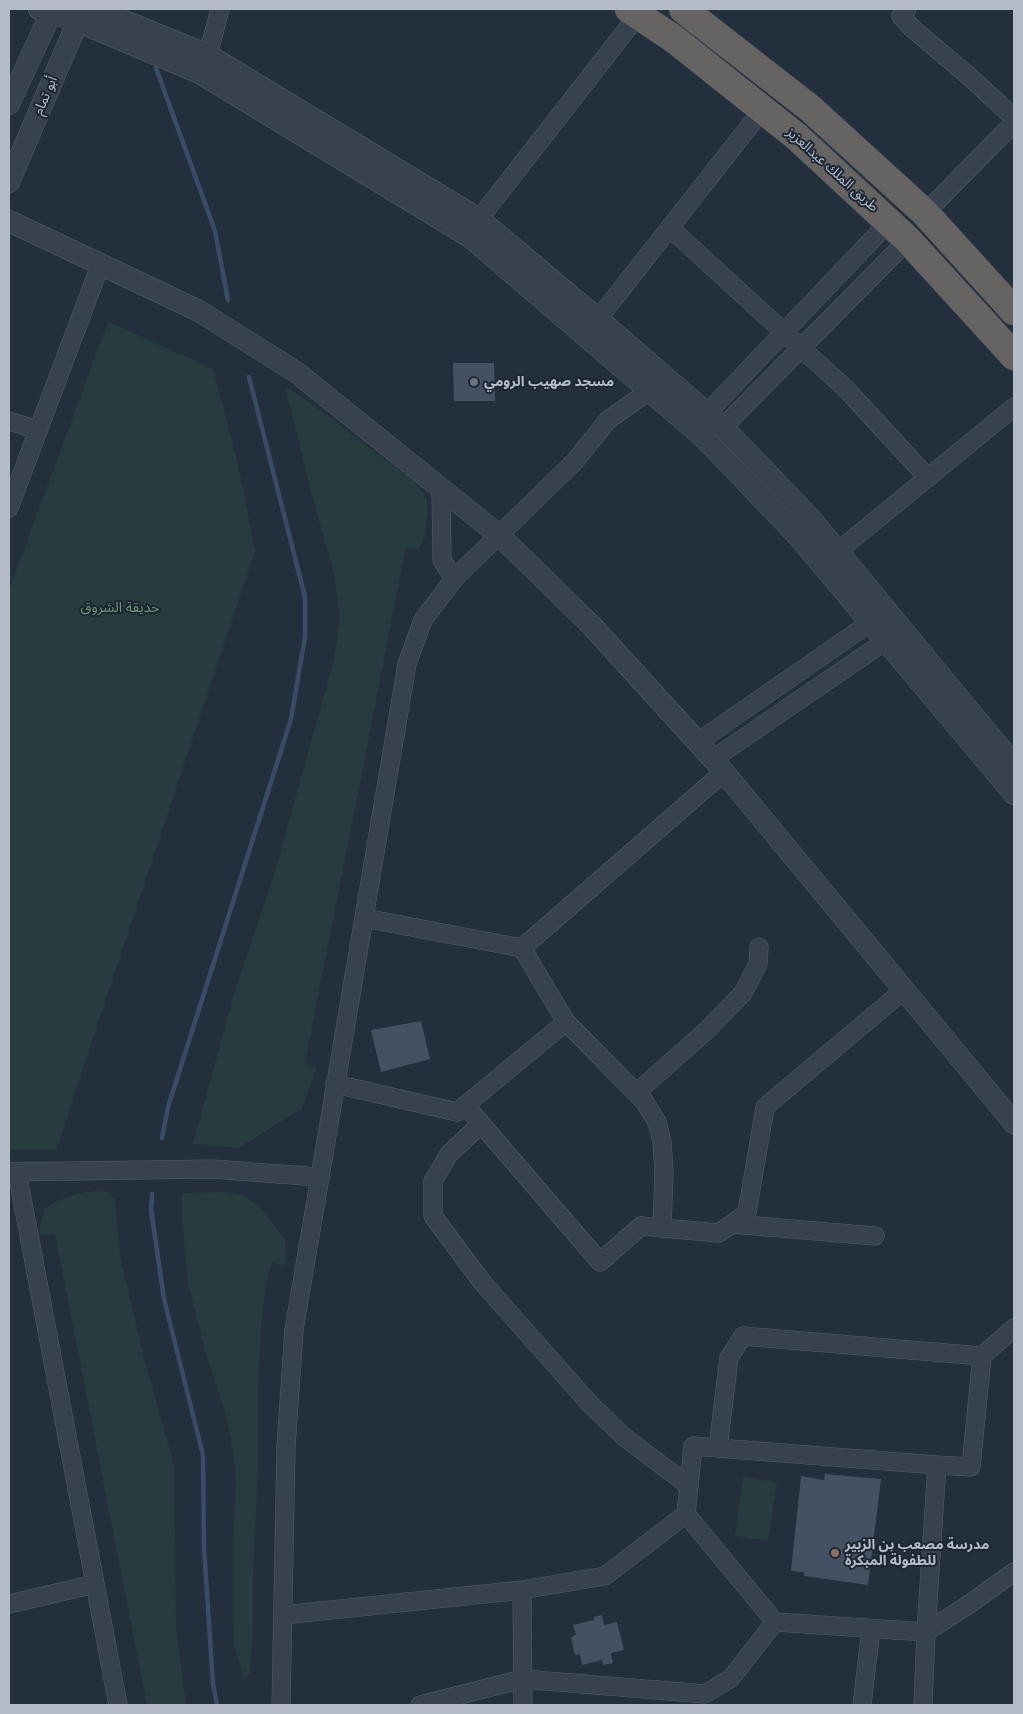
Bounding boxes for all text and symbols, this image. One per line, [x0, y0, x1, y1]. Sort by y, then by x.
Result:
street label: أبو تمام [30, 74, 62, 118]
street label: طريق الملك عبدالعزيز [782, 124, 882, 216]
place label: مسجد صهيب الرومي [484, 374, 614, 390]
marker: مسجد صهيب الرومي [468, 376, 480, 388]
park label: حديقة الشروق [81, 600, 159, 616]
place label: مدرسة مصعب بن الزبير للطفولة المبكرة [845, 1537, 989, 1570]
marker: مدرسة مصعب بن الزبير للطفولة المبكرة [829, 1547, 841, 1559]

